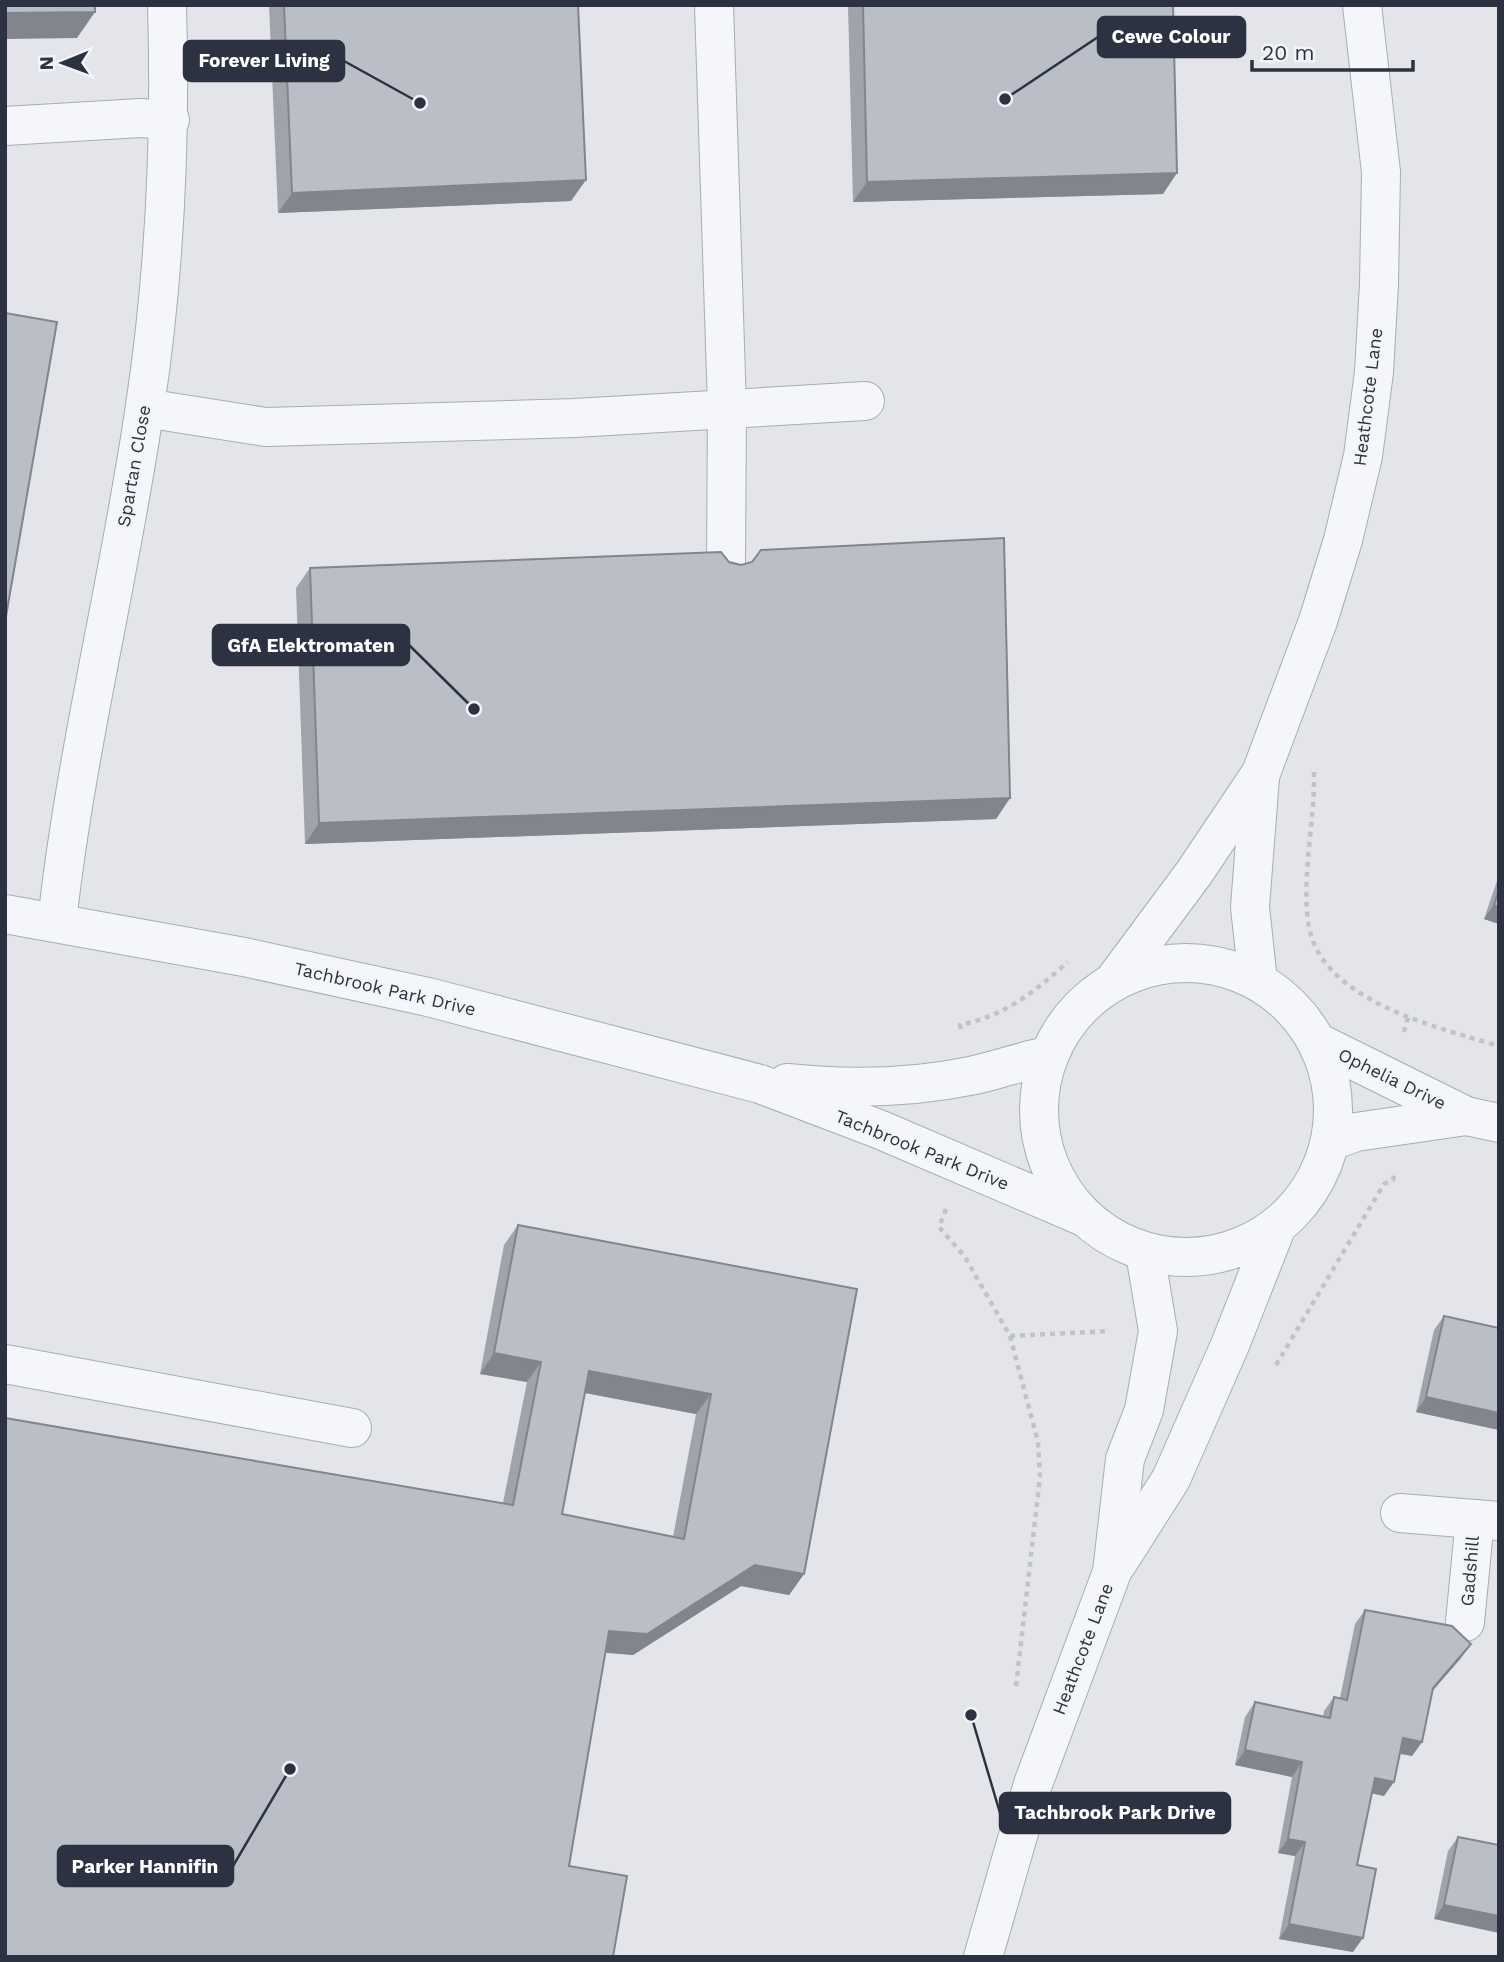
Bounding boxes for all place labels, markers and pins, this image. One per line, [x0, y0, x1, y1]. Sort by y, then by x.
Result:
callout: Cewe Colour [1098, 17, 1245, 57]
callout: Forever Living [184, 41, 344, 81]
callout: GfA Elektromaten [213, 625, 409, 665]
callout: Tachbrook Park Drive [1000, 1793, 1230, 1833]
callout: Parker Hannifin [58, 1846, 233, 1886]

